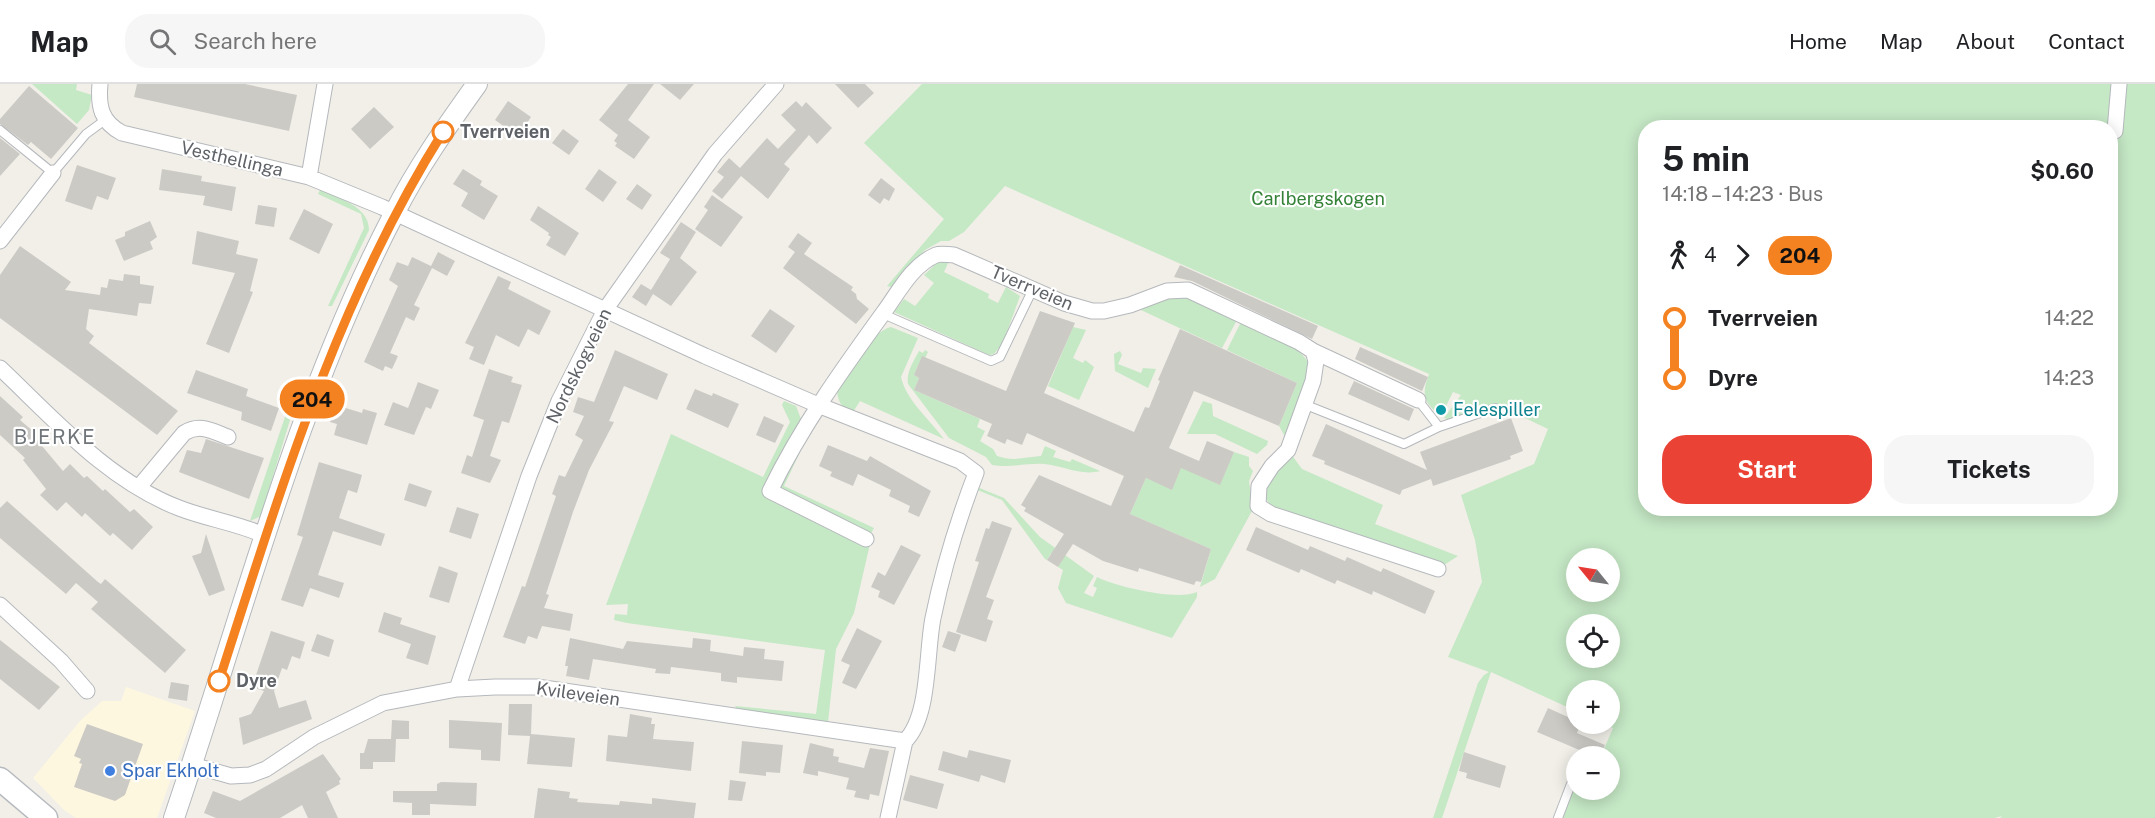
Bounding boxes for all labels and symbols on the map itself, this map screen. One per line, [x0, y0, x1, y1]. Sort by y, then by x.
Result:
marker: Tverrveien [432, 121, 454, 143]
place label: Tverrveien [460, 121, 550, 142]
street label: Vesthellinga [179, 137, 285, 180]
park label: Carlbergskogen [1251, 188, 1385, 209]
street label: Tverrveien [988, 261, 1077, 314]
street label: Nordskogveien [542, 305, 615, 427]
line badge: 204 [278, 380, 346, 418]
place label: Felespiller [1453, 399, 1541, 420]
marker: Felespiller [1434, 403, 1448, 417]
district label: BJERKE [14, 425, 96, 449]
north arrow [1566, 548, 1620, 602]
marker: Dyre [208, 670, 230, 692]
place label: Dyre [236, 670, 277, 691]
street label: Kvileveien [535, 677, 621, 710]
place label: Spar Ekholt [122, 760, 219, 781]
marker: Spar Ekholt [103, 764, 117, 778]

